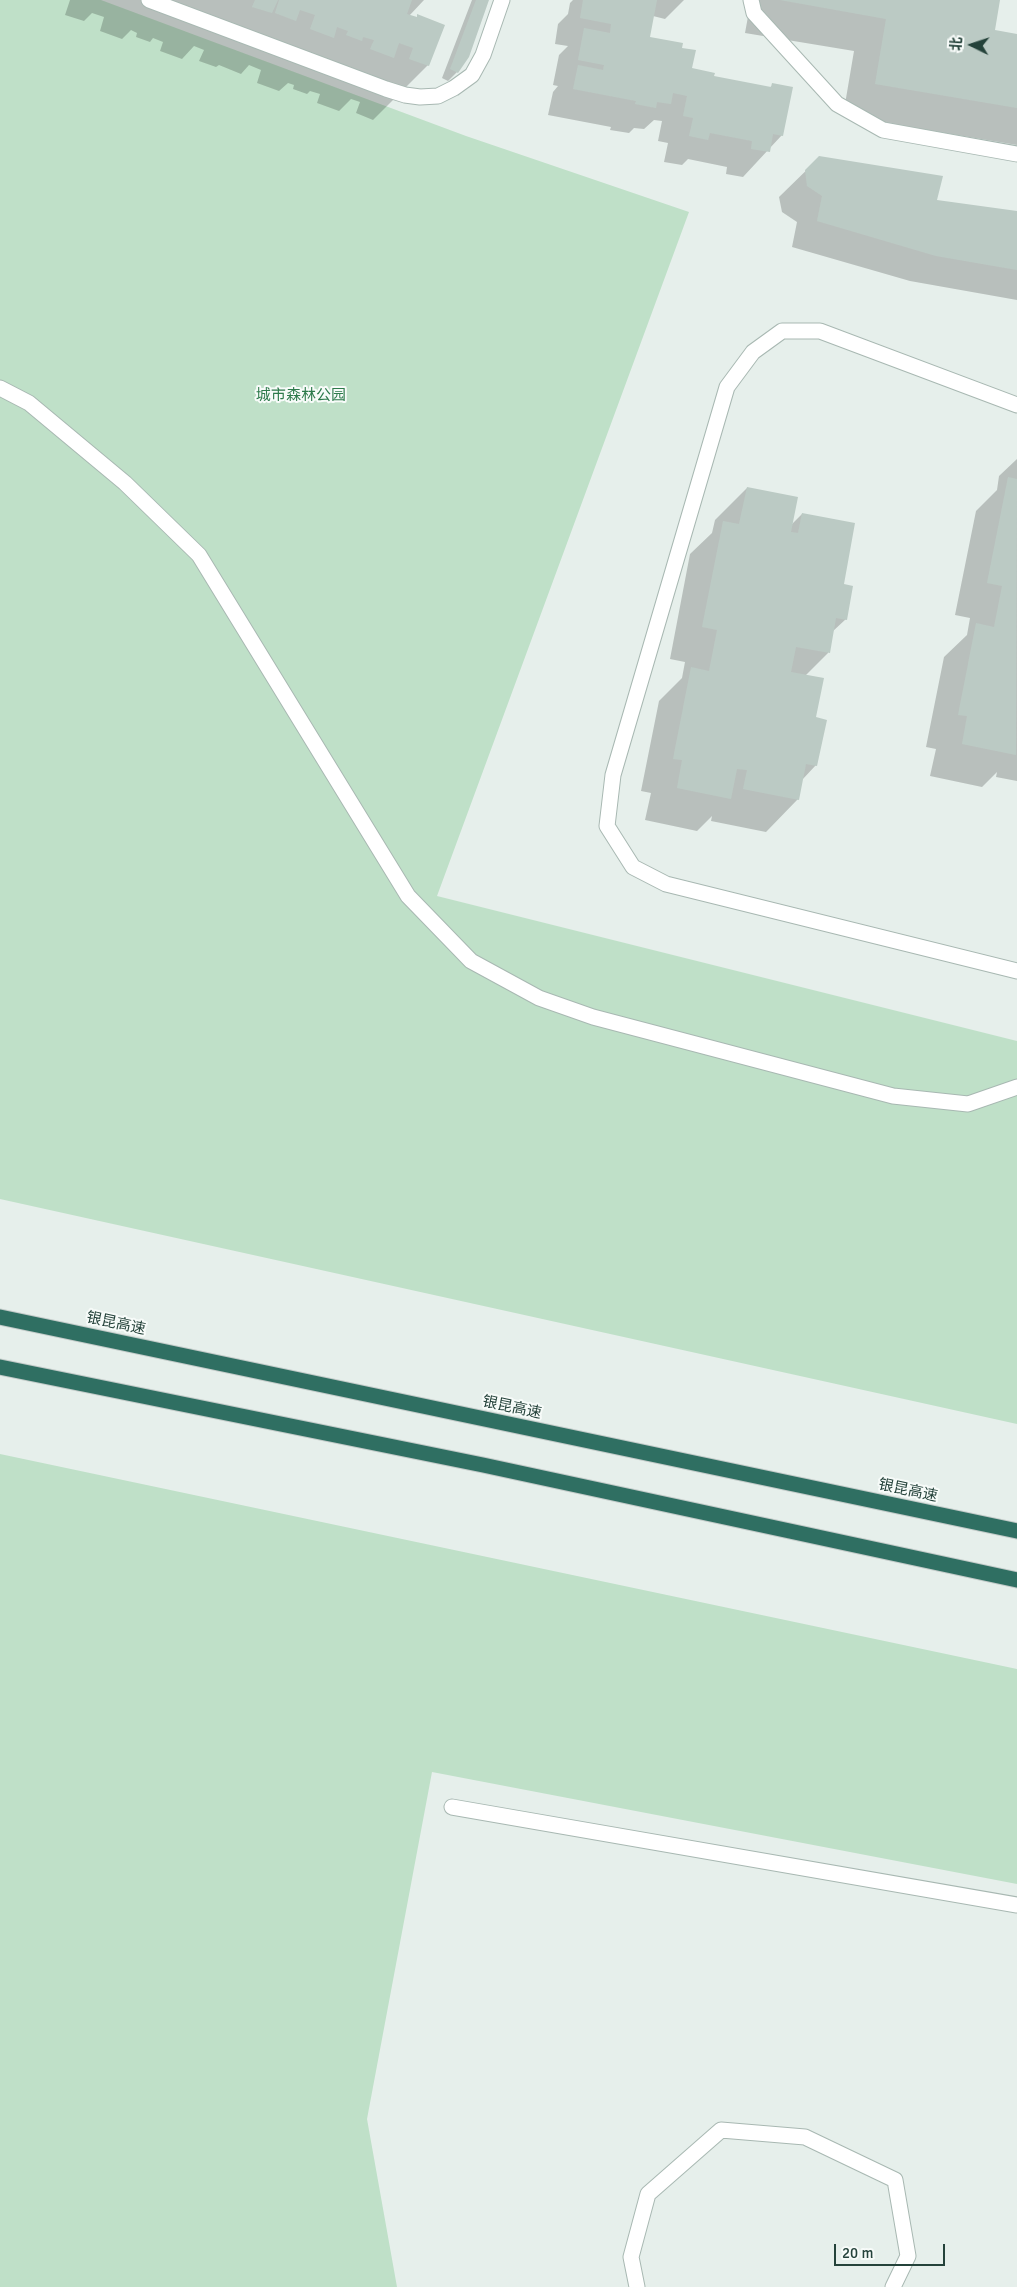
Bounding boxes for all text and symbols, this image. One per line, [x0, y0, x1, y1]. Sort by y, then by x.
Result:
north arrow [947, 20, 997, 70]
text: 北 [948, 36, 966, 51]
park label: 城市森林公园 [256, 387, 346, 405]
street label: 银昆高速 [85, 1309, 147, 1339]
street label: 银昆高速 [481, 1393, 543, 1423]
street label: 银昆高速 [877, 1476, 939, 1506]
scale bar [837, 2234, 948, 2266]
text: 20 m [842, 2244, 873, 2262]

